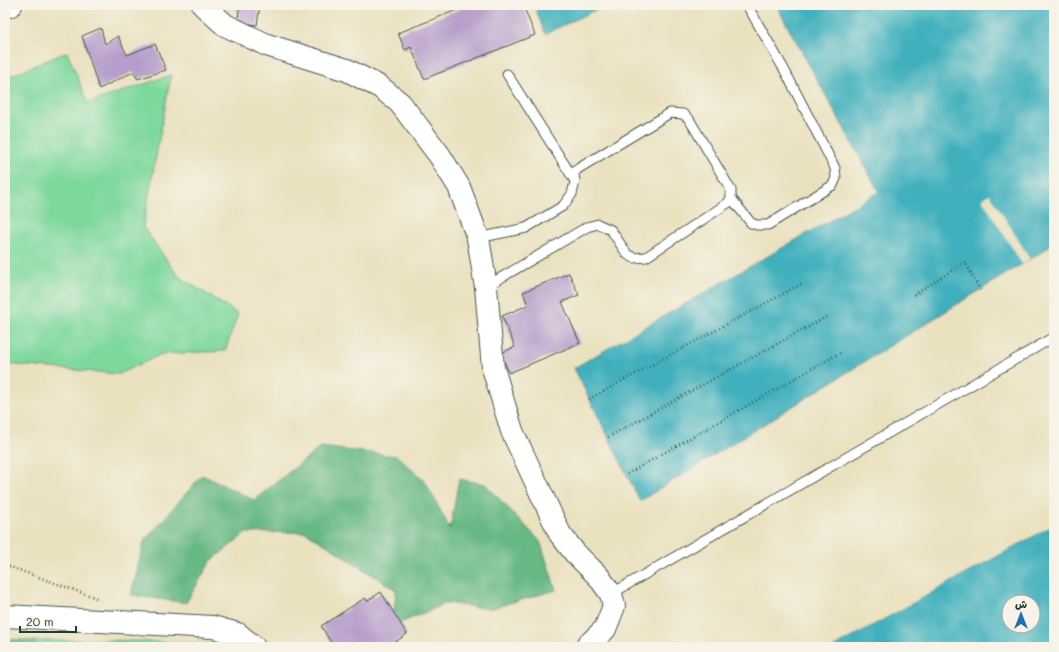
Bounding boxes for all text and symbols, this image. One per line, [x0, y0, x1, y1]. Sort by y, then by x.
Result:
north arrow [1001, 594, 1041, 634]
text: ش [1015, 596, 1027, 611]
scale bar [20, 608, 76, 634]
text: 20 m [26, 613, 54, 629]

